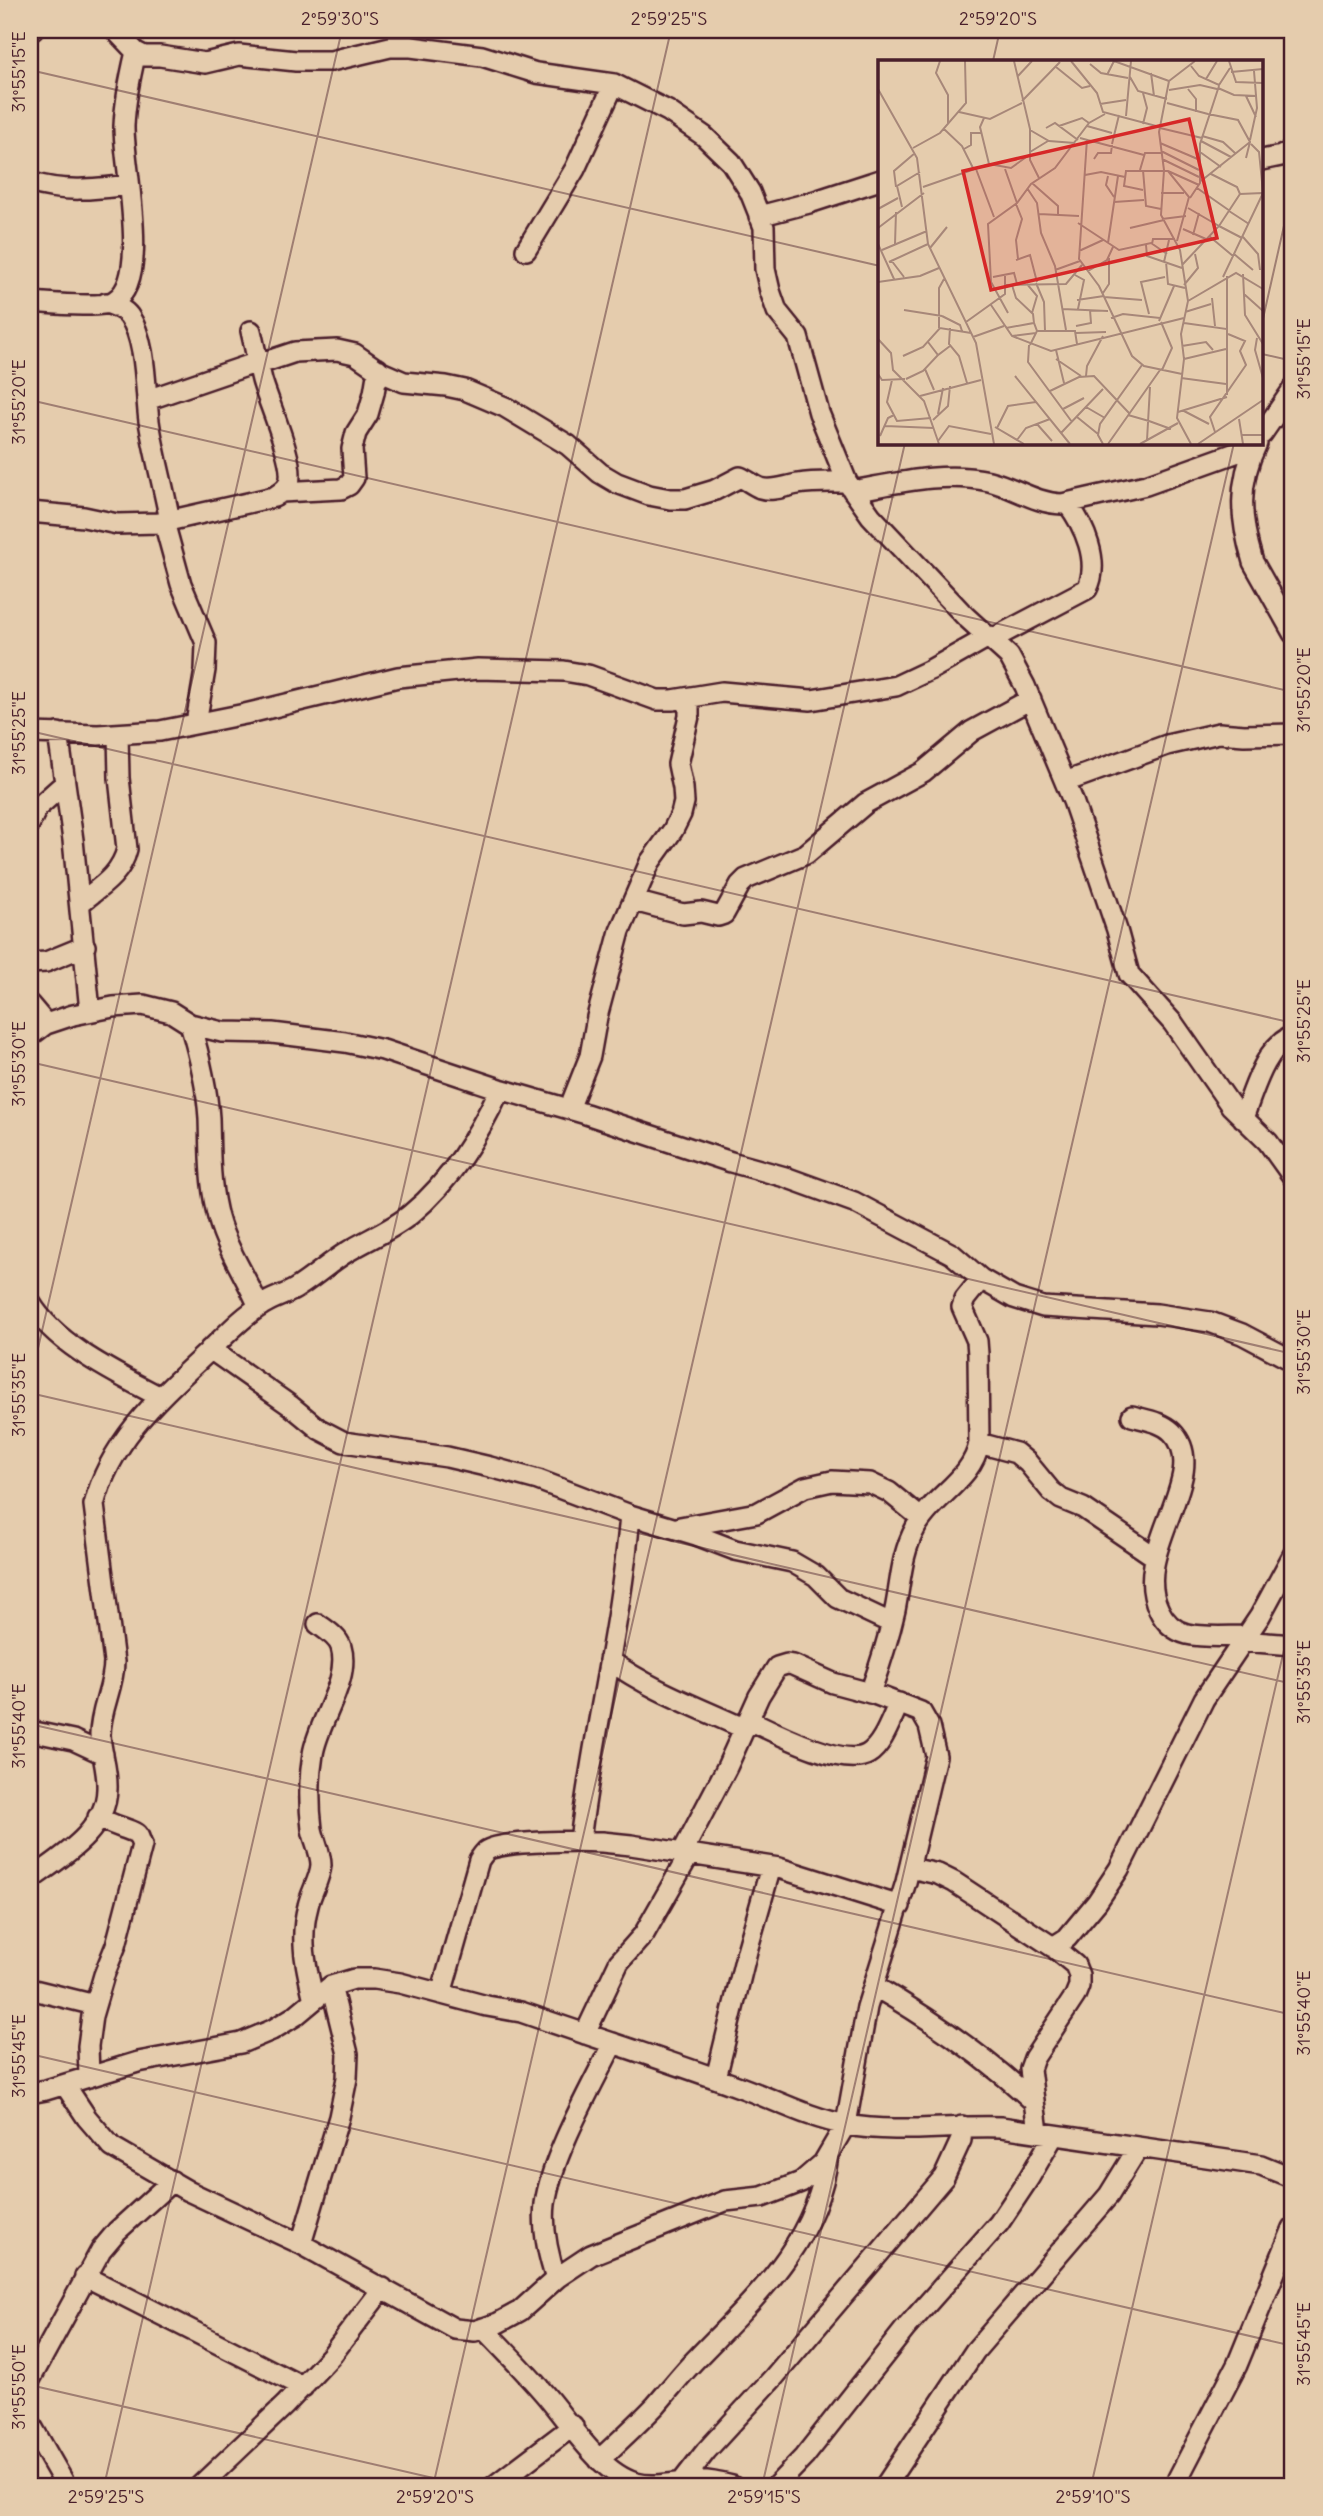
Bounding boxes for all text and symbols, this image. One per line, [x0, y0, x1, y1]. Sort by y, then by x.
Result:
text: 2°59'30"S [301, 7, 379, 30]
text: 2°59'25"S [631, 7, 707, 30]
text: 2°59'20"S [959, 7, 1037, 30]
text: 31°55'15"E [7, 31, 30, 113]
inset map [878, 60, 1264, 444]
text: 31°55'15"E [1292, 318, 1315, 400]
text: 31°55'20"E [7, 359, 30, 445]
text: 31°55'20"E [1292, 647, 1315, 733]
text: 31°55'25"E [7, 691, 30, 775]
text: 31°55'25"E [1292, 979, 1315, 1063]
text: 31°55'30"E [7, 1021, 30, 1107]
text: 31°55'30"E [1292, 1309, 1315, 1395]
text: 31°55'35"E [7, 1353, 30, 1437]
text: 31°55'35"E [1292, 1640, 1315, 1724]
text: 31°55'40"E [7, 1683, 30, 1769]
text: 31°55'40"E [1292, 1970, 1315, 2056]
text: 31°55'45"E [7, 2014, 30, 2098]
text: 31°55'45"E [1292, 2302, 1315, 2386]
text: 31°55'50"E [7, 2344, 30, 2430]
text: 2°59'25"S [68, 2485, 144, 2508]
text: 2°59'20"S [396, 2485, 474, 2508]
text: 2°59'15"S [727, 2485, 801, 2508]
text: 2°59'10"S [1055, 2485, 1131, 2508]

